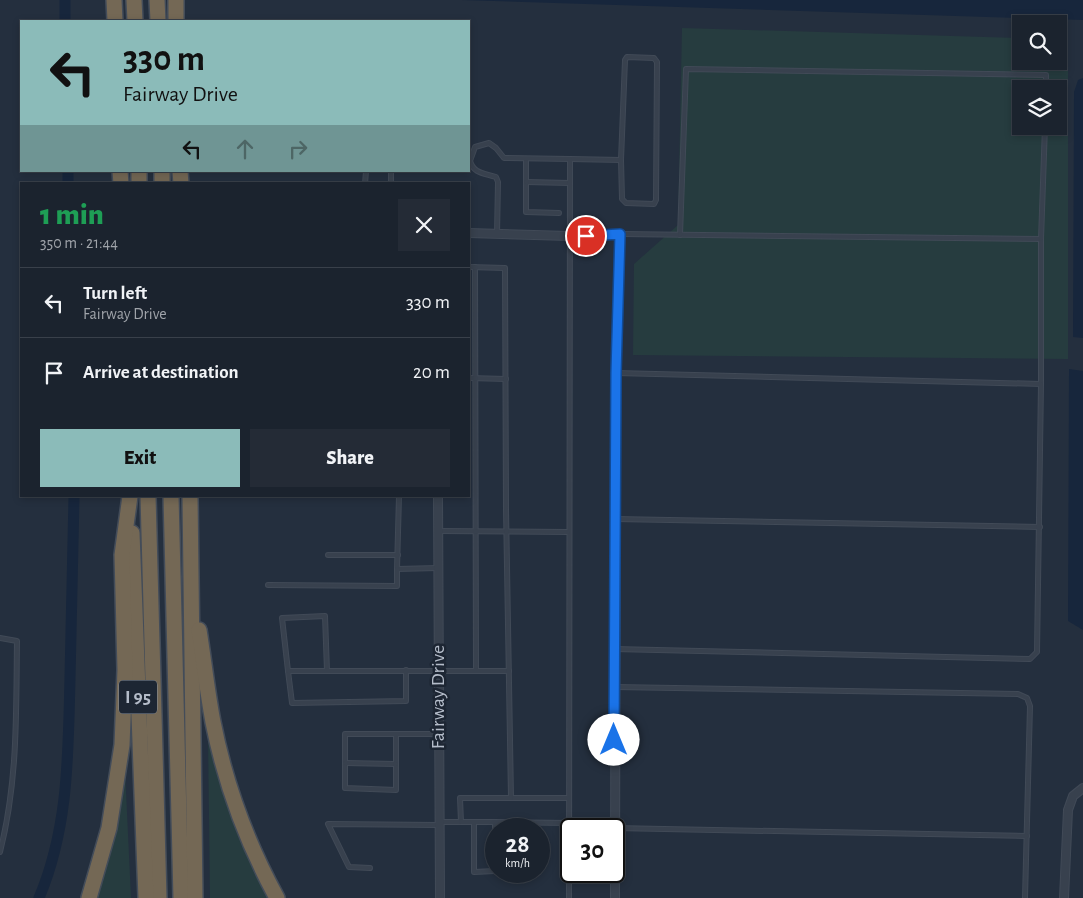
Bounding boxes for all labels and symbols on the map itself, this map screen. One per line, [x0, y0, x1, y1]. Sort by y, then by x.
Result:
pin [565, 215, 607, 257]
street label: Fairway Drive [428, 645, 448, 749]
road number: I 95 [119, 680, 157, 714]
position arrow [587, 713, 639, 765]
speed limit sign: 30 [560, 818, 625, 883]

